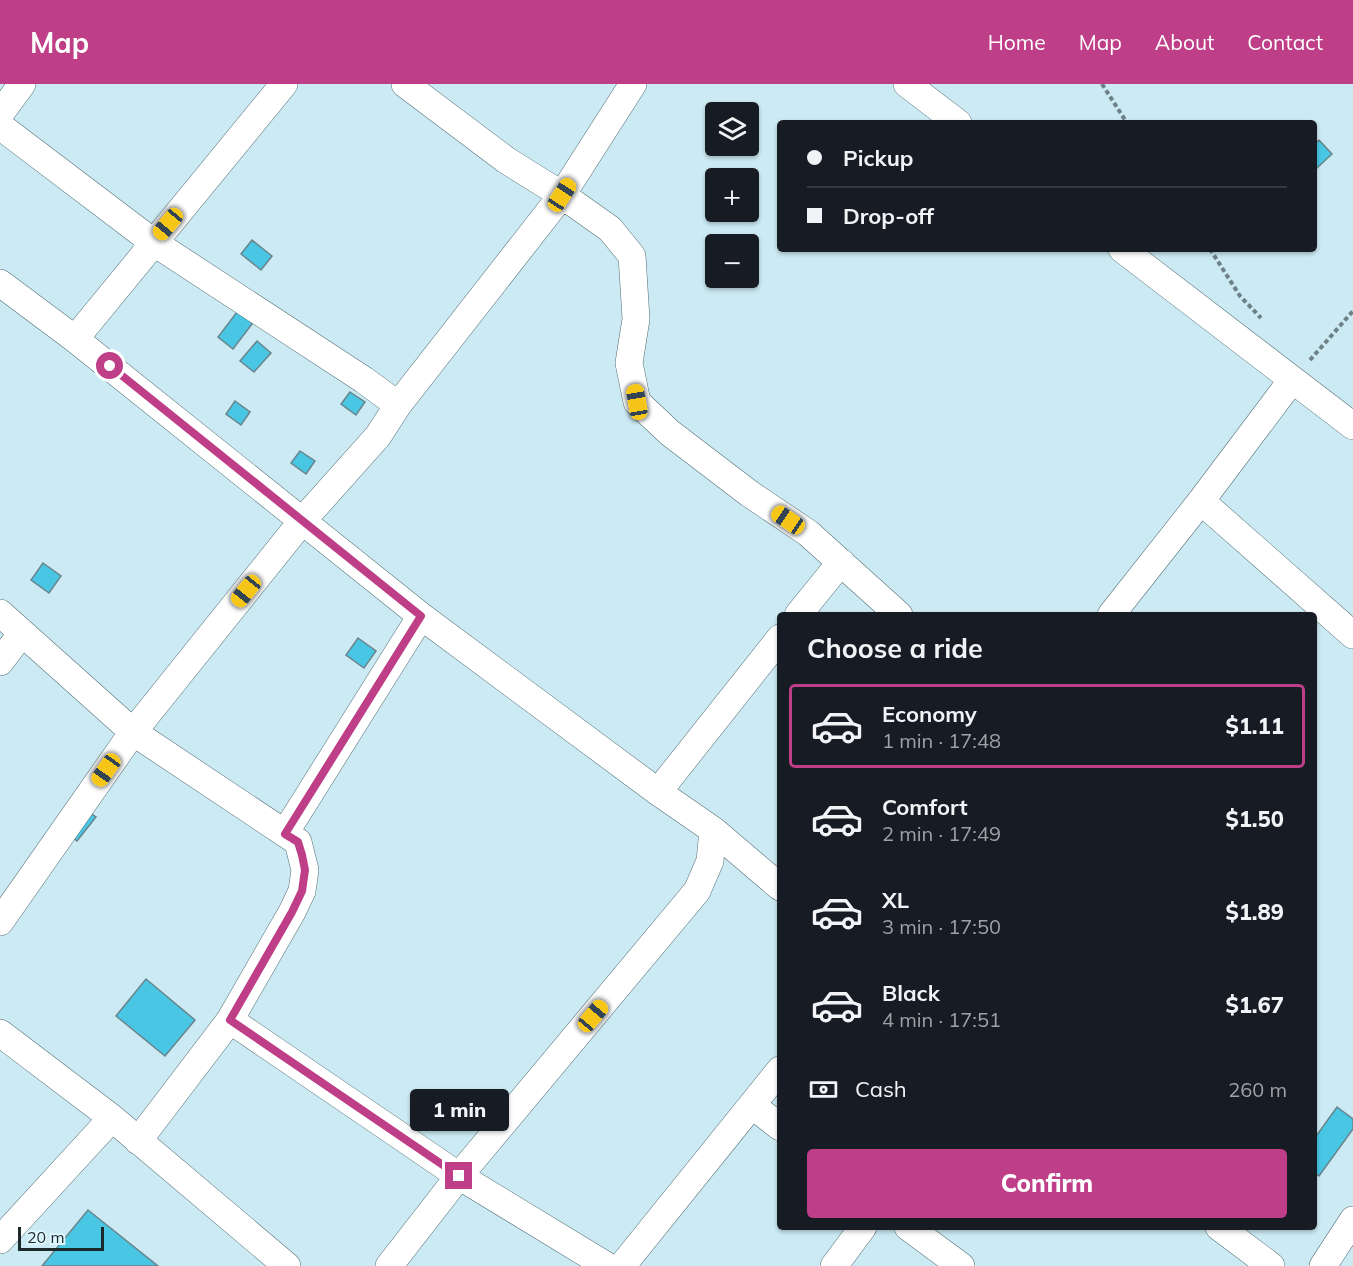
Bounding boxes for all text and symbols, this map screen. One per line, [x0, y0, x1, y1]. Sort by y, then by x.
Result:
text: Map [30, 25, 89, 60]
text: Home [988, 29, 1046, 55]
text: Map [1079, 29, 1122, 55]
text: About [1155, 29, 1214, 55]
text: Contact [1247, 29, 1323, 55]
map controls [705, 102, 759, 288]
button: layers [705, 102, 759, 156]
text: Pickup [843, 144, 913, 172]
button: + [705, 168, 759, 222]
car [545, 175, 579, 215]
text: Drop-off [843, 202, 934, 230]
car [150, 204, 186, 244]
button: − [705, 234, 759, 288]
route start [96, 352, 123, 379]
car [625, 383, 649, 421]
car [768, 502, 808, 538]
car [228, 571, 264, 611]
text: Choose a ride [807, 631, 983, 665]
icon: car [810, 699, 864, 753]
text: Economy [882, 700, 977, 728]
text: $1.11 [1225, 712, 1284, 740]
text: 1 min · 17:48 [882, 728, 1001, 753]
car [88, 750, 124, 790]
icon: car [810, 792, 864, 846]
text: Comfort [882, 793, 968, 821]
text: $1.50 [1225, 805, 1284, 833]
text: 2 min · 17:49 [882, 821, 1001, 846]
icon: car [810, 885, 864, 939]
text: XL [882, 886, 909, 914]
text: $1.89 [1225, 898, 1284, 926]
text: 3 min · 17:50 [882, 914, 1001, 939]
icon: car [810, 978, 864, 1032]
text: Black [882, 979, 940, 1007]
text: $1.67 [1225, 991, 1284, 1019]
car [575, 996, 611, 1036]
text: 4 min · 17:51 [882, 1007, 1001, 1032]
icon: cash [807, 1073, 840, 1106]
text: Cash [855, 1075, 907, 1103]
text: 260 m [1228, 1077, 1287, 1102]
callout: 1 min [410, 1089, 508, 1131]
text: 1 min [433, 1097, 486, 1122]
button: Confirm [807, 1149, 1287, 1218]
route end [445, 1162, 472, 1189]
scale bar [18, 1224, 104, 1252]
text: 20 m [27, 1227, 64, 1247]

